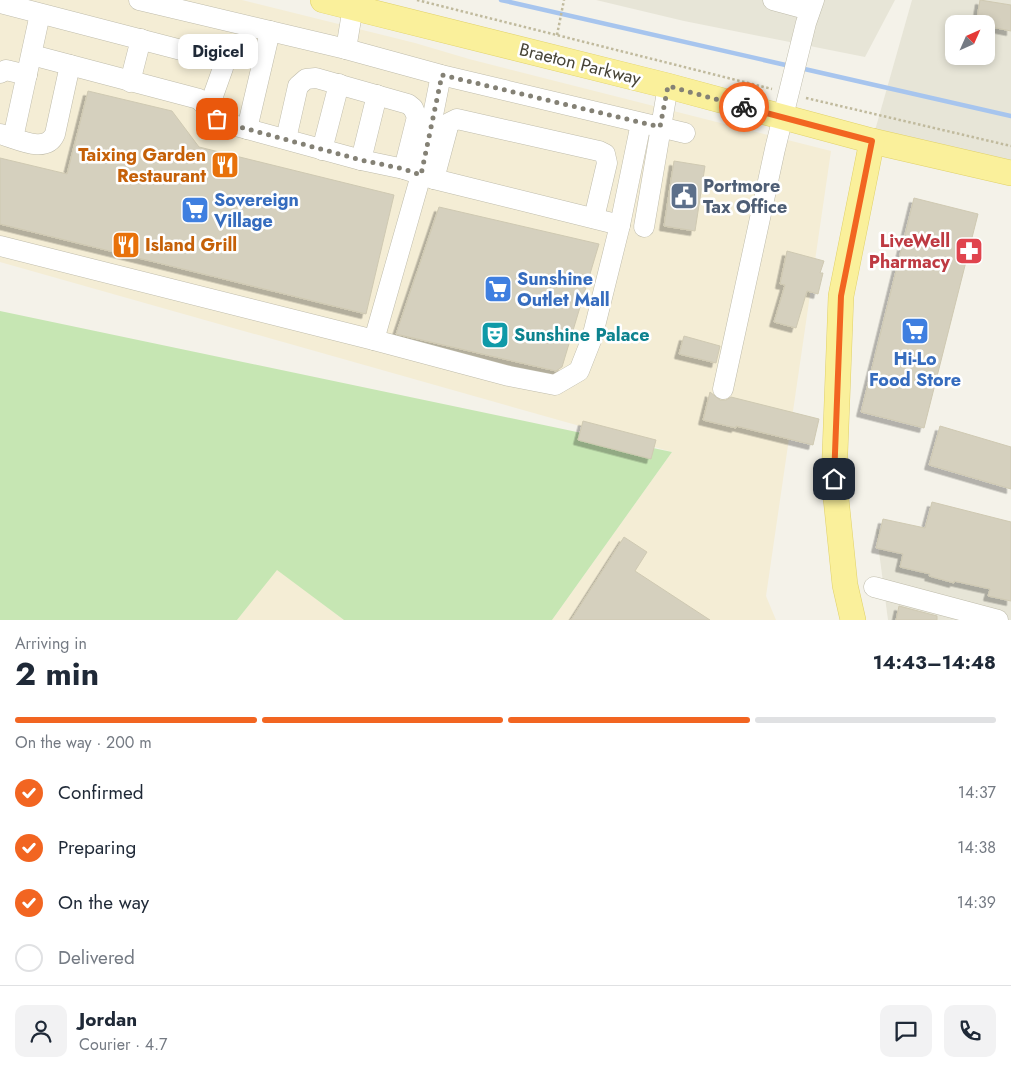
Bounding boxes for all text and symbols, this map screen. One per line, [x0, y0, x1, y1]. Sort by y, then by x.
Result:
north arrow [945, 15, 995, 65]
map controls [945, 15, 995, 65]
callout: Digicel [177, 34, 257, 69]
street label: Braeton Parkway [517, 36, 643, 92]
text: Digicel [192, 40, 244, 63]
courier [719, 82, 769, 132]
icon: bike [730, 93, 758, 121]
pin [196, 98, 238, 140]
icon: bag [203, 105, 231, 133]
place label: Taixing Garden Restaurant [78, 142, 206, 189]
restaurant icon: Taixing Garden Restaurant [210, 150, 240, 180]
place label: Portmore Tax Office [703, 173, 787, 220]
public building icon: Portmore Tax Office [669, 181, 699, 211]
place label: Sovereign Village [213, 187, 299, 234]
supermarket icon: Sovereign Village [180, 195, 210, 225]
place label: LiveWell Pharmacy [869, 228, 951, 275]
restaurant icon: Island Grill [111, 230, 141, 260]
place label: Island Grill [145, 232, 237, 258]
pharmacy icon: LiveWell Pharmacy [954, 236, 984, 266]
place label: Sunshine Outlet Mall [517, 266, 610, 313]
supermarket icon: Sunshine Outlet Mall [483, 274, 513, 304]
supermarket icon: Hi-Lo Food Store [900, 316, 930, 346]
theatre icon: Sunshine Palace [480, 320, 510, 350]
place label: Sunshine Palace [514, 322, 650, 348]
place label: Hi-Lo Food Store [869, 346, 961, 393]
pin [813, 458, 855, 500]
icon: home [820, 465, 848, 493]
text: Arriving in [15, 632, 87, 655]
text: 14:43–14:48 [873, 649, 996, 676]
text: 2 min [15, 651, 99, 697]
text: On the way · 200 m [15, 731, 152, 754]
icon: check [15, 779, 43, 807]
text: Confirmed [58, 779, 144, 806]
text: 14:37 [958, 781, 996, 804]
icon: check [15, 834, 43, 862]
text: Preparing [58, 834, 136, 861]
text: 14:38 [957, 836, 996, 859]
icon: check [15, 889, 43, 917]
text: On the way [58, 889, 149, 916]
text: 14:39 [957, 891, 996, 914]
text: Delivered [58, 944, 135, 971]
button: person [15, 1005, 67, 1057]
button: chat [880, 1005, 932, 1057]
button: phone [944, 1005, 996, 1057]
text: Jordan [79, 1006, 137, 1033]
text: Courier · 4.7 [79, 1033, 167, 1056]

